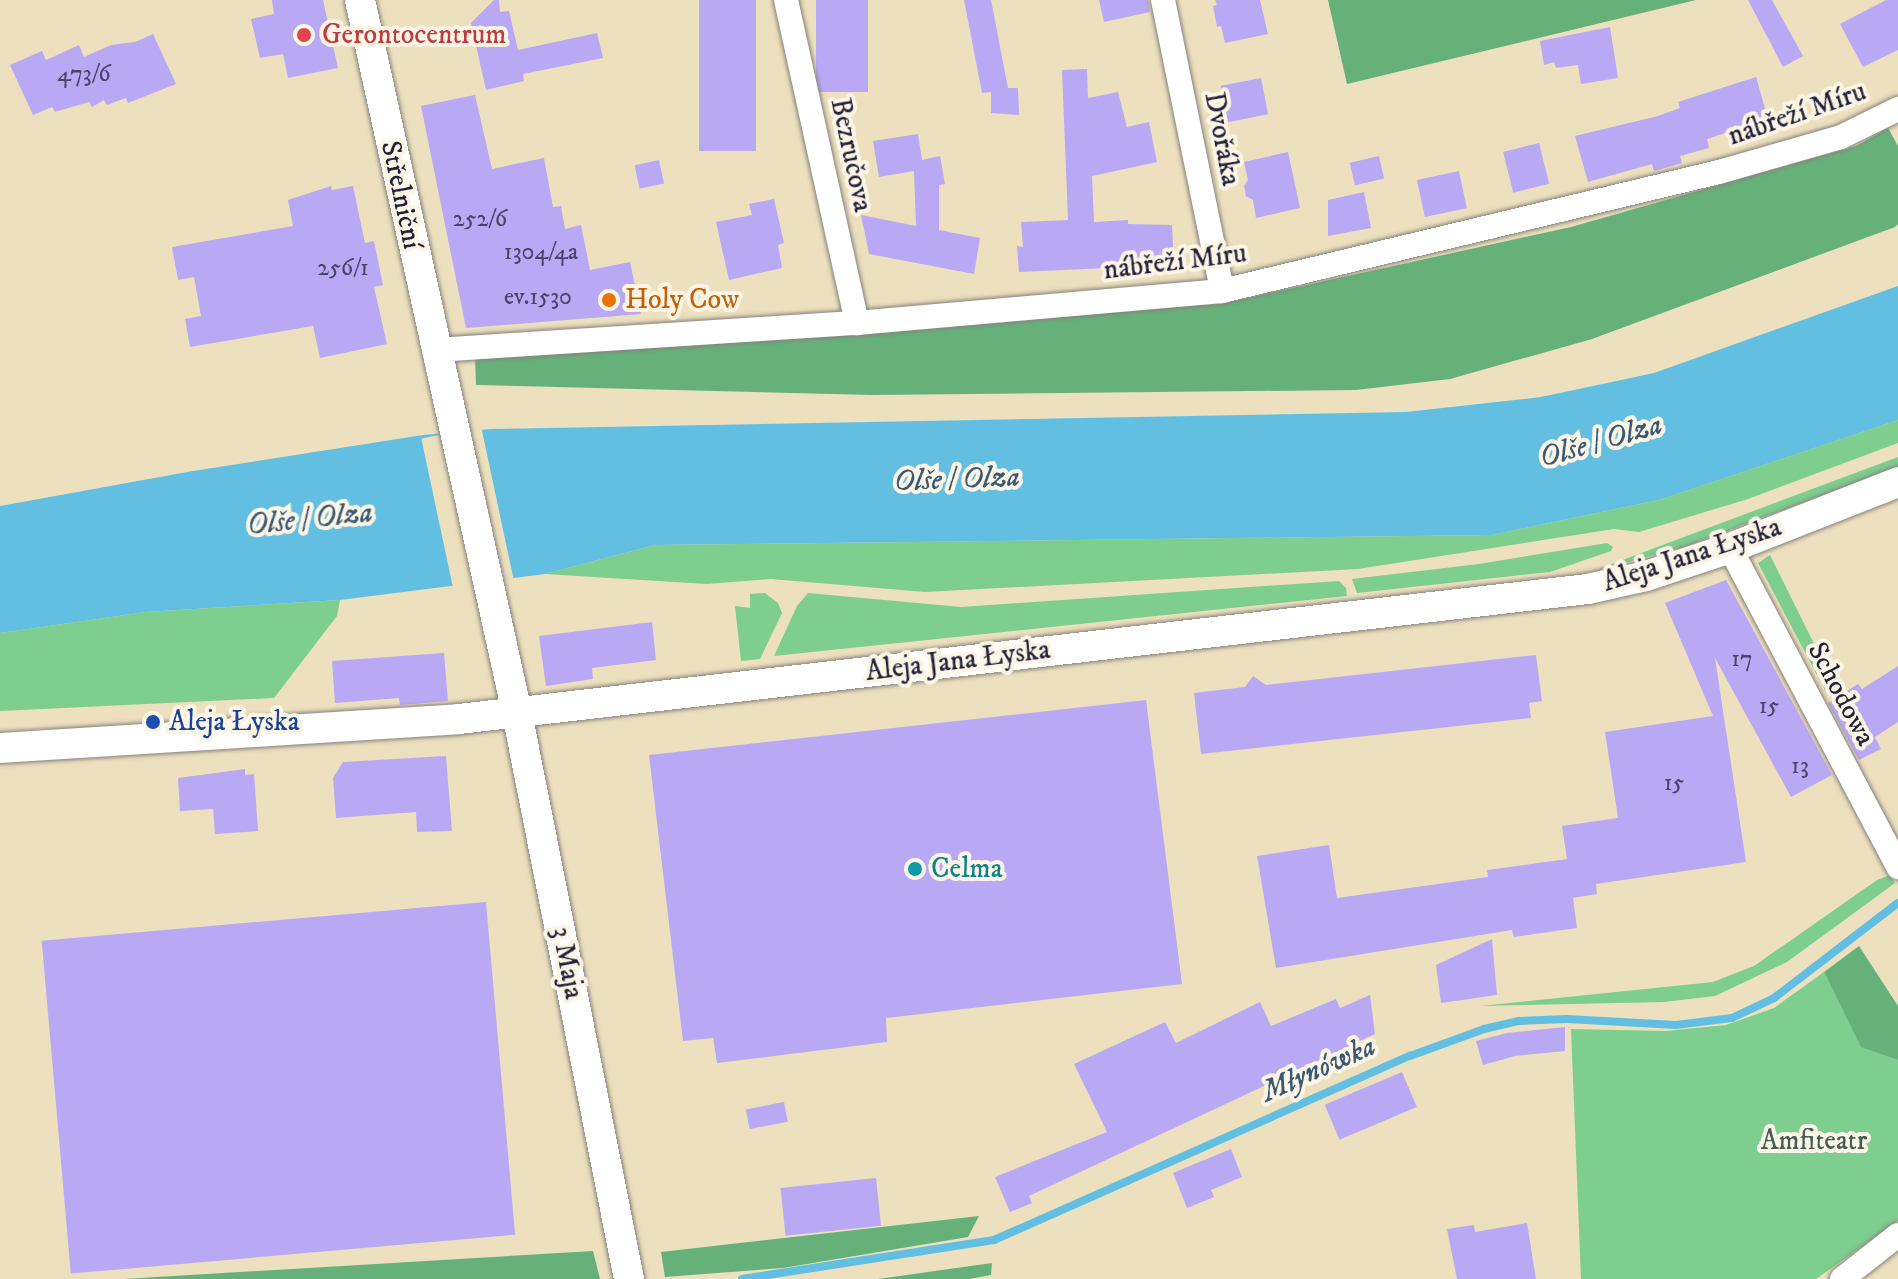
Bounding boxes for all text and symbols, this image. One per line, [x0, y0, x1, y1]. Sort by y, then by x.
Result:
place label: Gerontocentrum [322, 18, 506, 52]
marker: Gerontocentrum [293, 24, 315, 46]
house number: 473/6 [57, 61, 111, 89]
street label: nábřeží Míru [1724, 75, 1870, 153]
street label: Dvořáka [1196, 89, 1248, 189]
street label: Bezručova [823, 95, 879, 215]
street label: Střelniční [373, 138, 429, 252]
house number: 252/6 [453, 206, 507, 234]
street label: nábřeží Míru [1102, 237, 1248, 287]
house number: 1304/4a [504, 239, 578, 267]
house number: 256/1 [317, 255, 369, 283]
place label: Holy Cow [625, 283, 739, 317]
house number: ev.1530 [504, 284, 572, 312]
marker: Holy Cow [600, 291, 618, 309]
water label: Olše / Olza [1535, 407, 1667, 477]
water label: Olše / Olza [893, 460, 1021, 500]
water label: Olše / Olza [245, 496, 375, 544]
street label: Aleja Jana Łyska [1599, 510, 1785, 600]
street label: Aleja Jana Łyska [864, 633, 1052, 689]
street label: Schodowa [1800, 637, 1882, 751]
house number: 17 [1731, 646, 1753, 674]
house number: 15 [1759, 693, 1779, 721]
place label: Aleja Łyska [169, 705, 300, 739]
marker: Aleja Łyska [144, 713, 162, 731]
house number: 13 [1791, 753, 1809, 781]
house number: 15 [1664, 770, 1684, 798]
place label: Celma [931, 852, 1003, 886]
marker: Celma [906, 860, 924, 878]
street label: 3 Maja [544, 924, 590, 1002]
water label: Młynówka [1256, 1029, 1382, 1111]
park label: Amfiteatr [1761, 1124, 1867, 1158]

